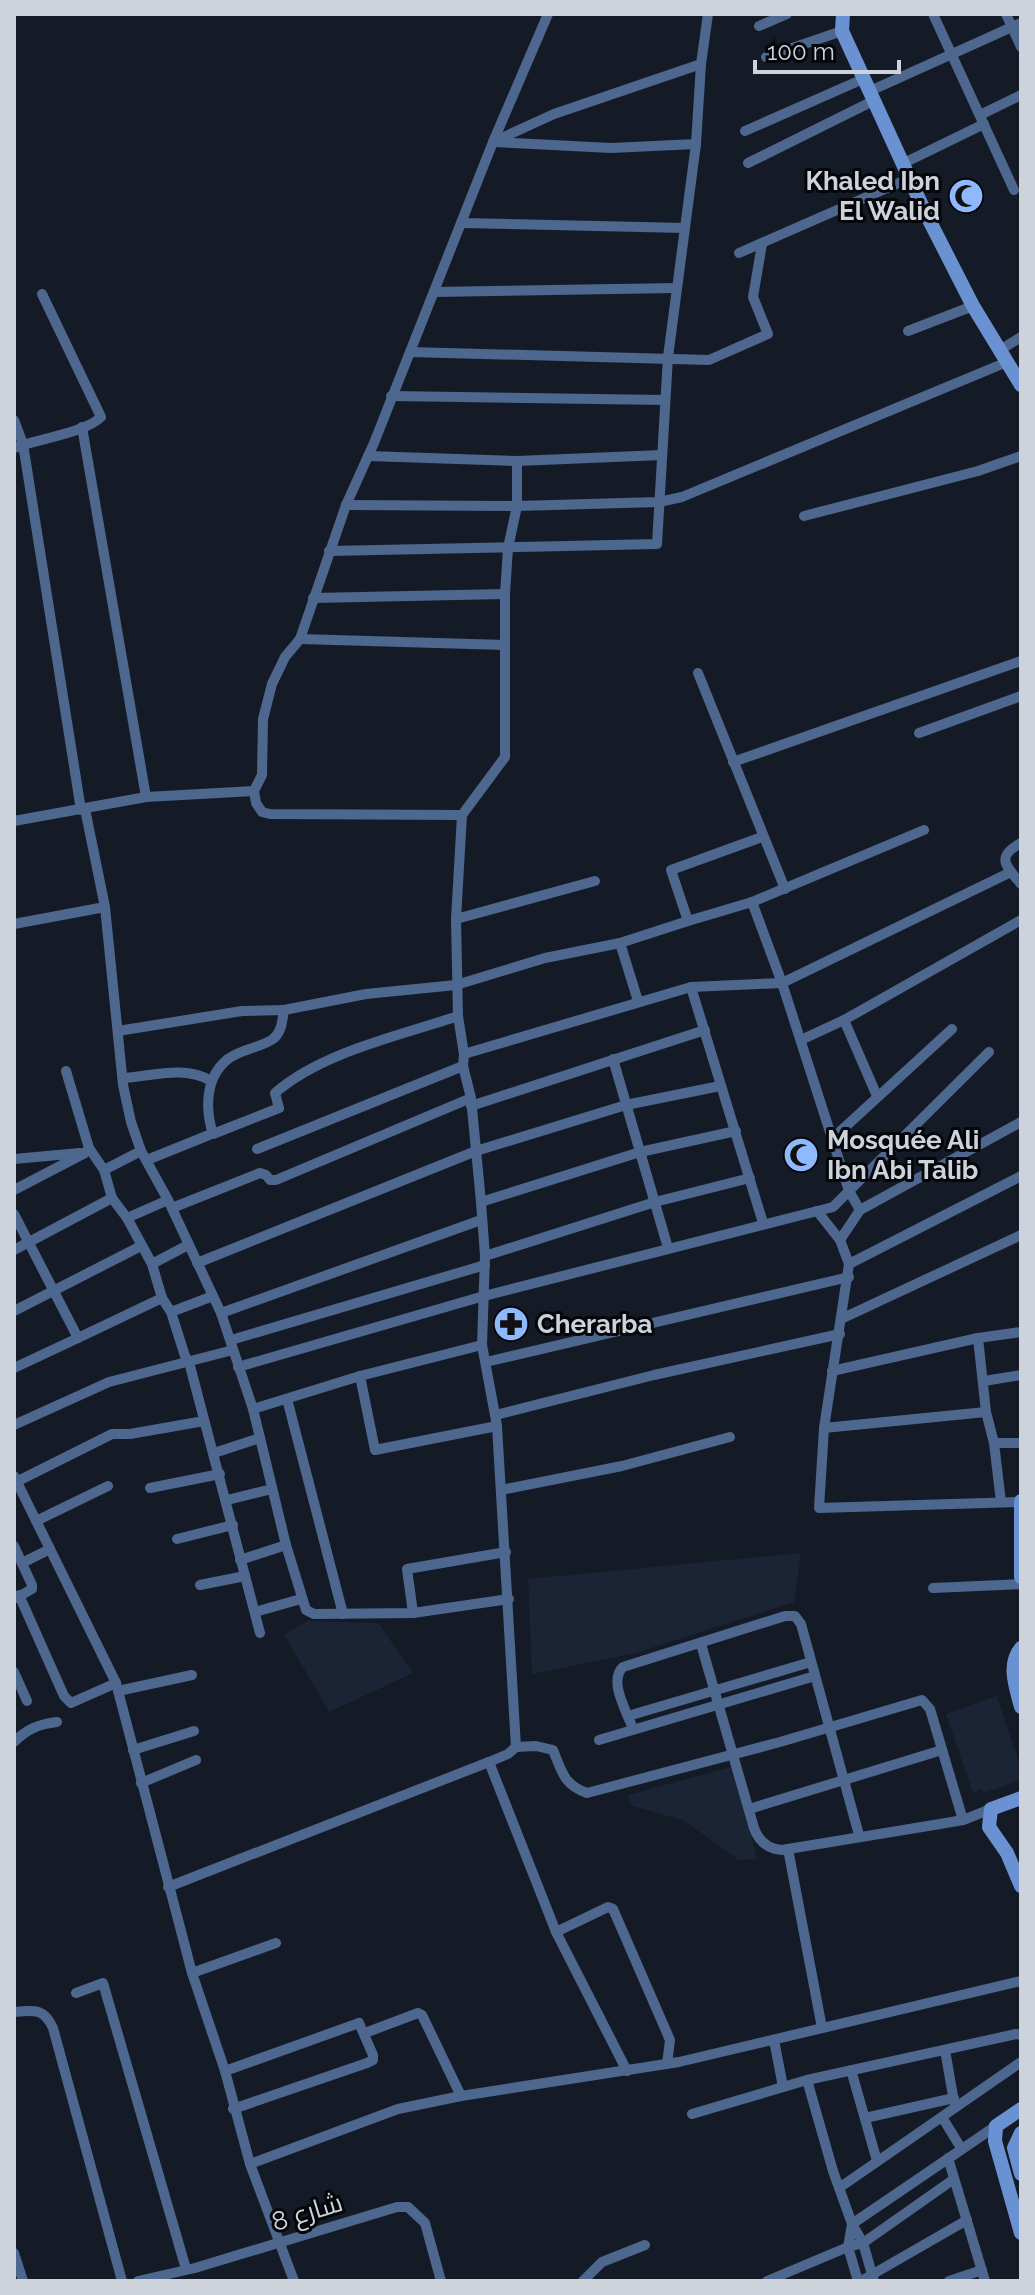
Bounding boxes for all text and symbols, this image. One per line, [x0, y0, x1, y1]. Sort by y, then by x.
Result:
scale bar [755, 24, 899, 74]
text: 100 m [767, 37, 835, 66]
place label: Khaled Ibn El Walid [806, 166, 940, 226]
mosque icon: Khaled Ibn El Walid [947, 177, 985, 215]
place label: Mosquée Ali Ibn Abi Talib [827, 1125, 979, 1185]
mosque icon: Mosquée Ali Ibn Abi Talib [782, 1136, 820, 1174]
pharmacy icon: Cherarba [492, 1305, 530, 1343]
place label: Cherarba [537, 1309, 653, 1339]
street label: شارع 8 [268, 2187, 347, 2239]

